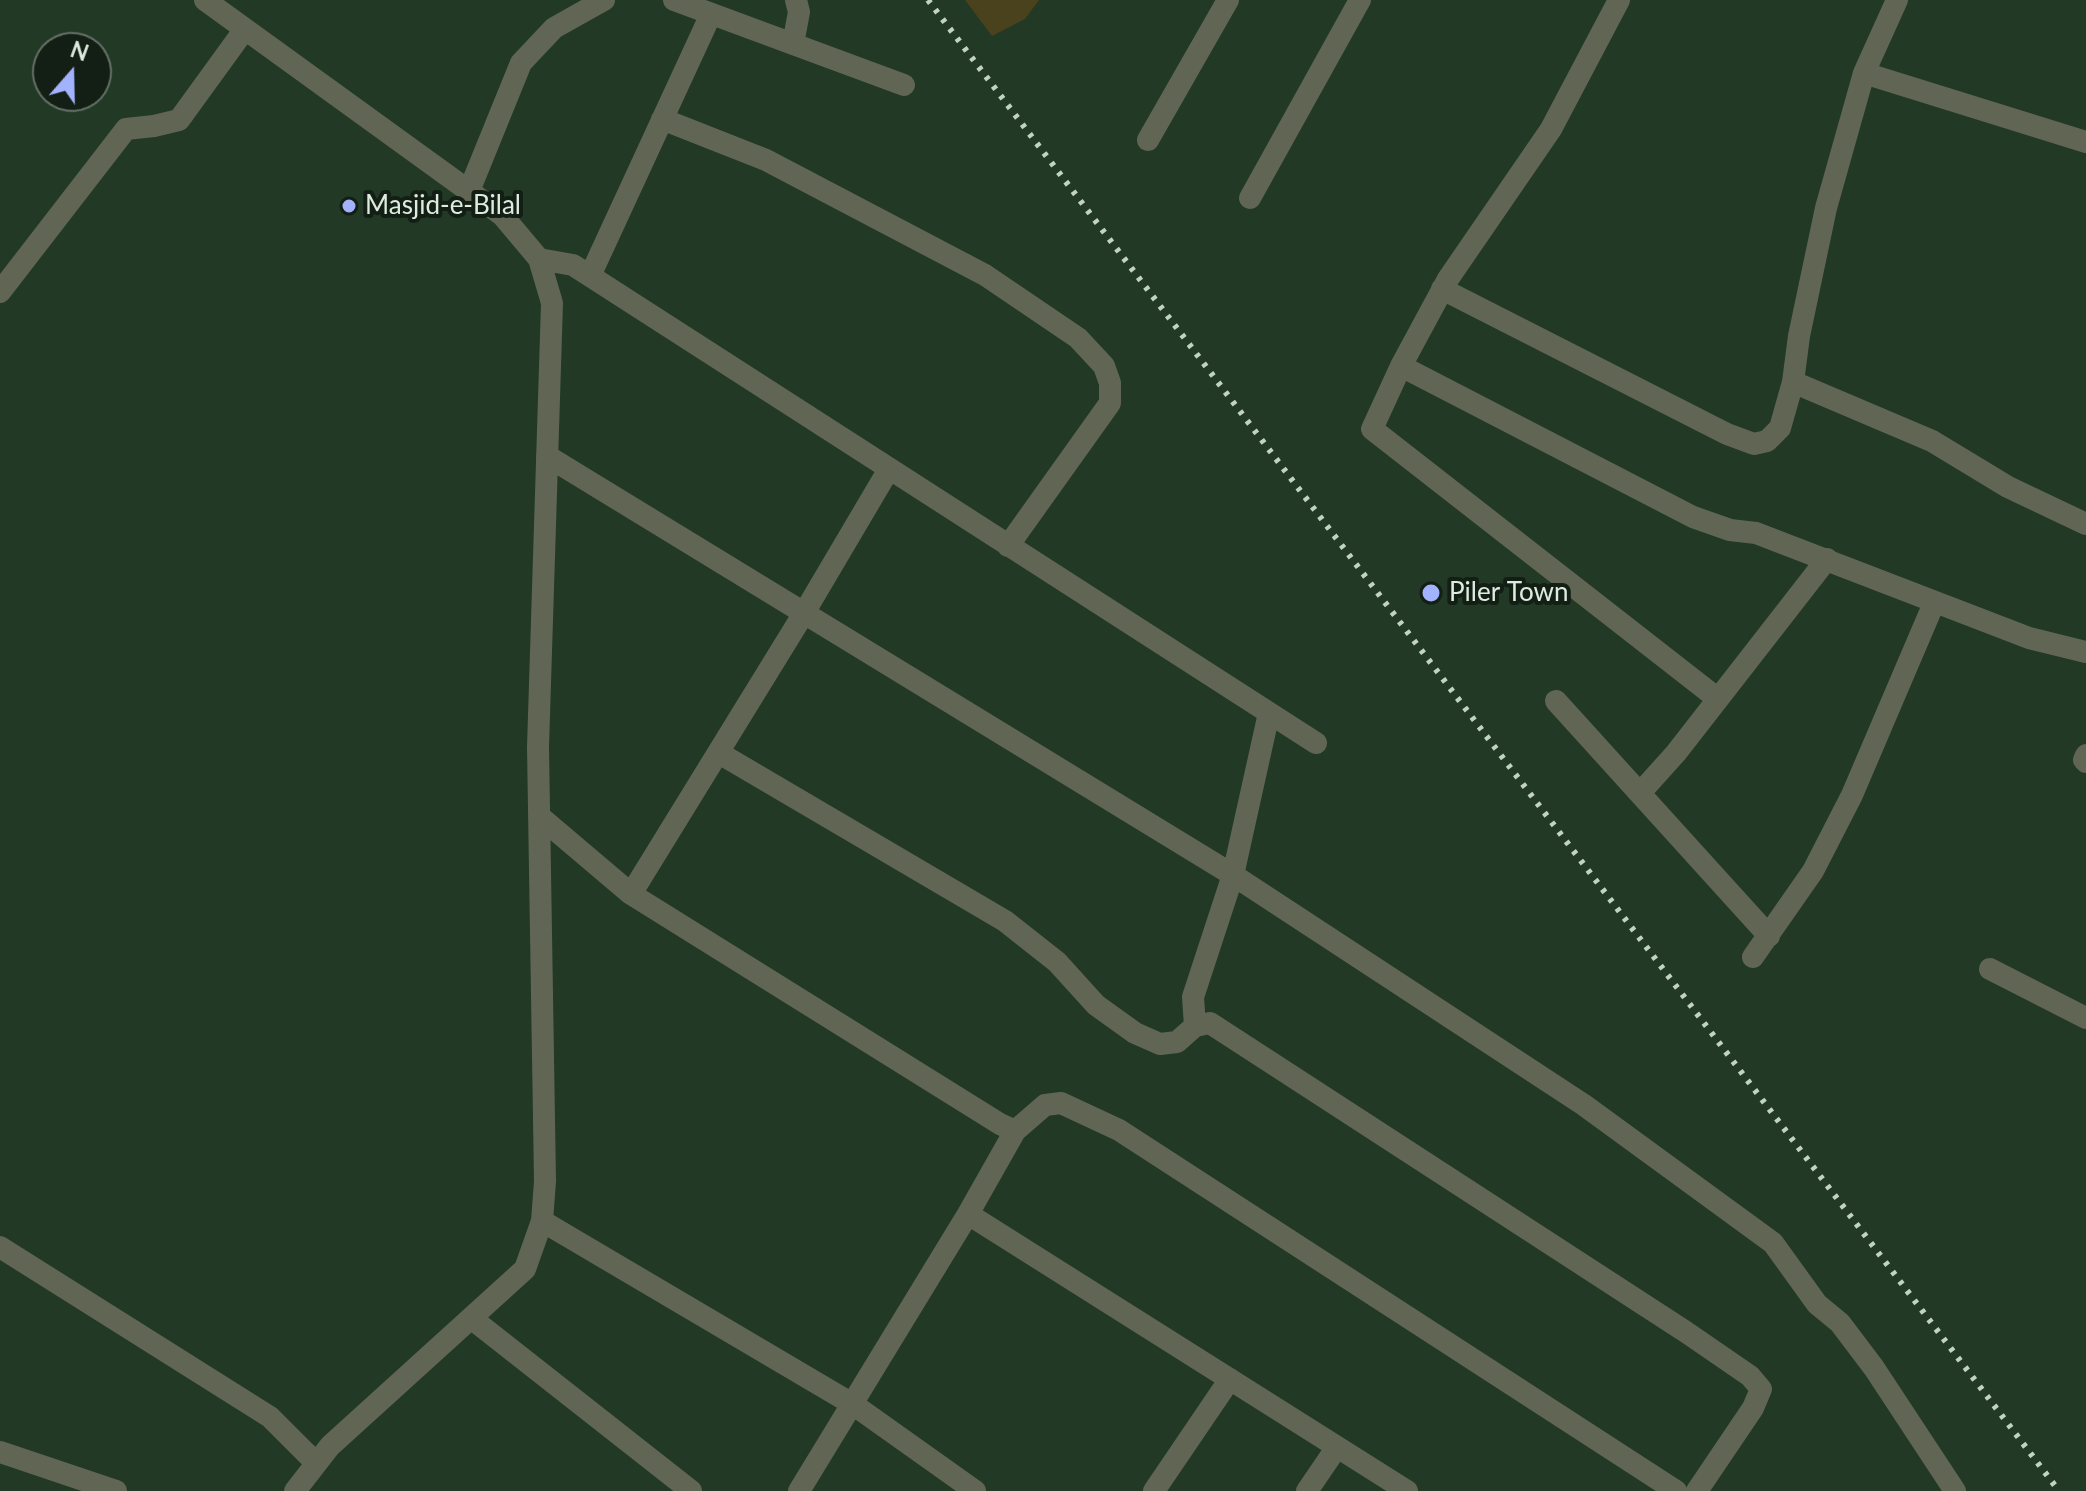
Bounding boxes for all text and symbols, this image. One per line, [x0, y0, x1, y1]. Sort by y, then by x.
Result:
north arrow [32, 32, 112, 112]
text: N [67, 35, 92, 66]
place label: Masjid-e-Bilal [365, 190, 521, 222]
marker: Masjid-e-Bilal [340, 197, 358, 215]
place label: Piler Town [1449, 577, 1568, 609]
marker: Piler Town [1420, 582, 1442, 604]

